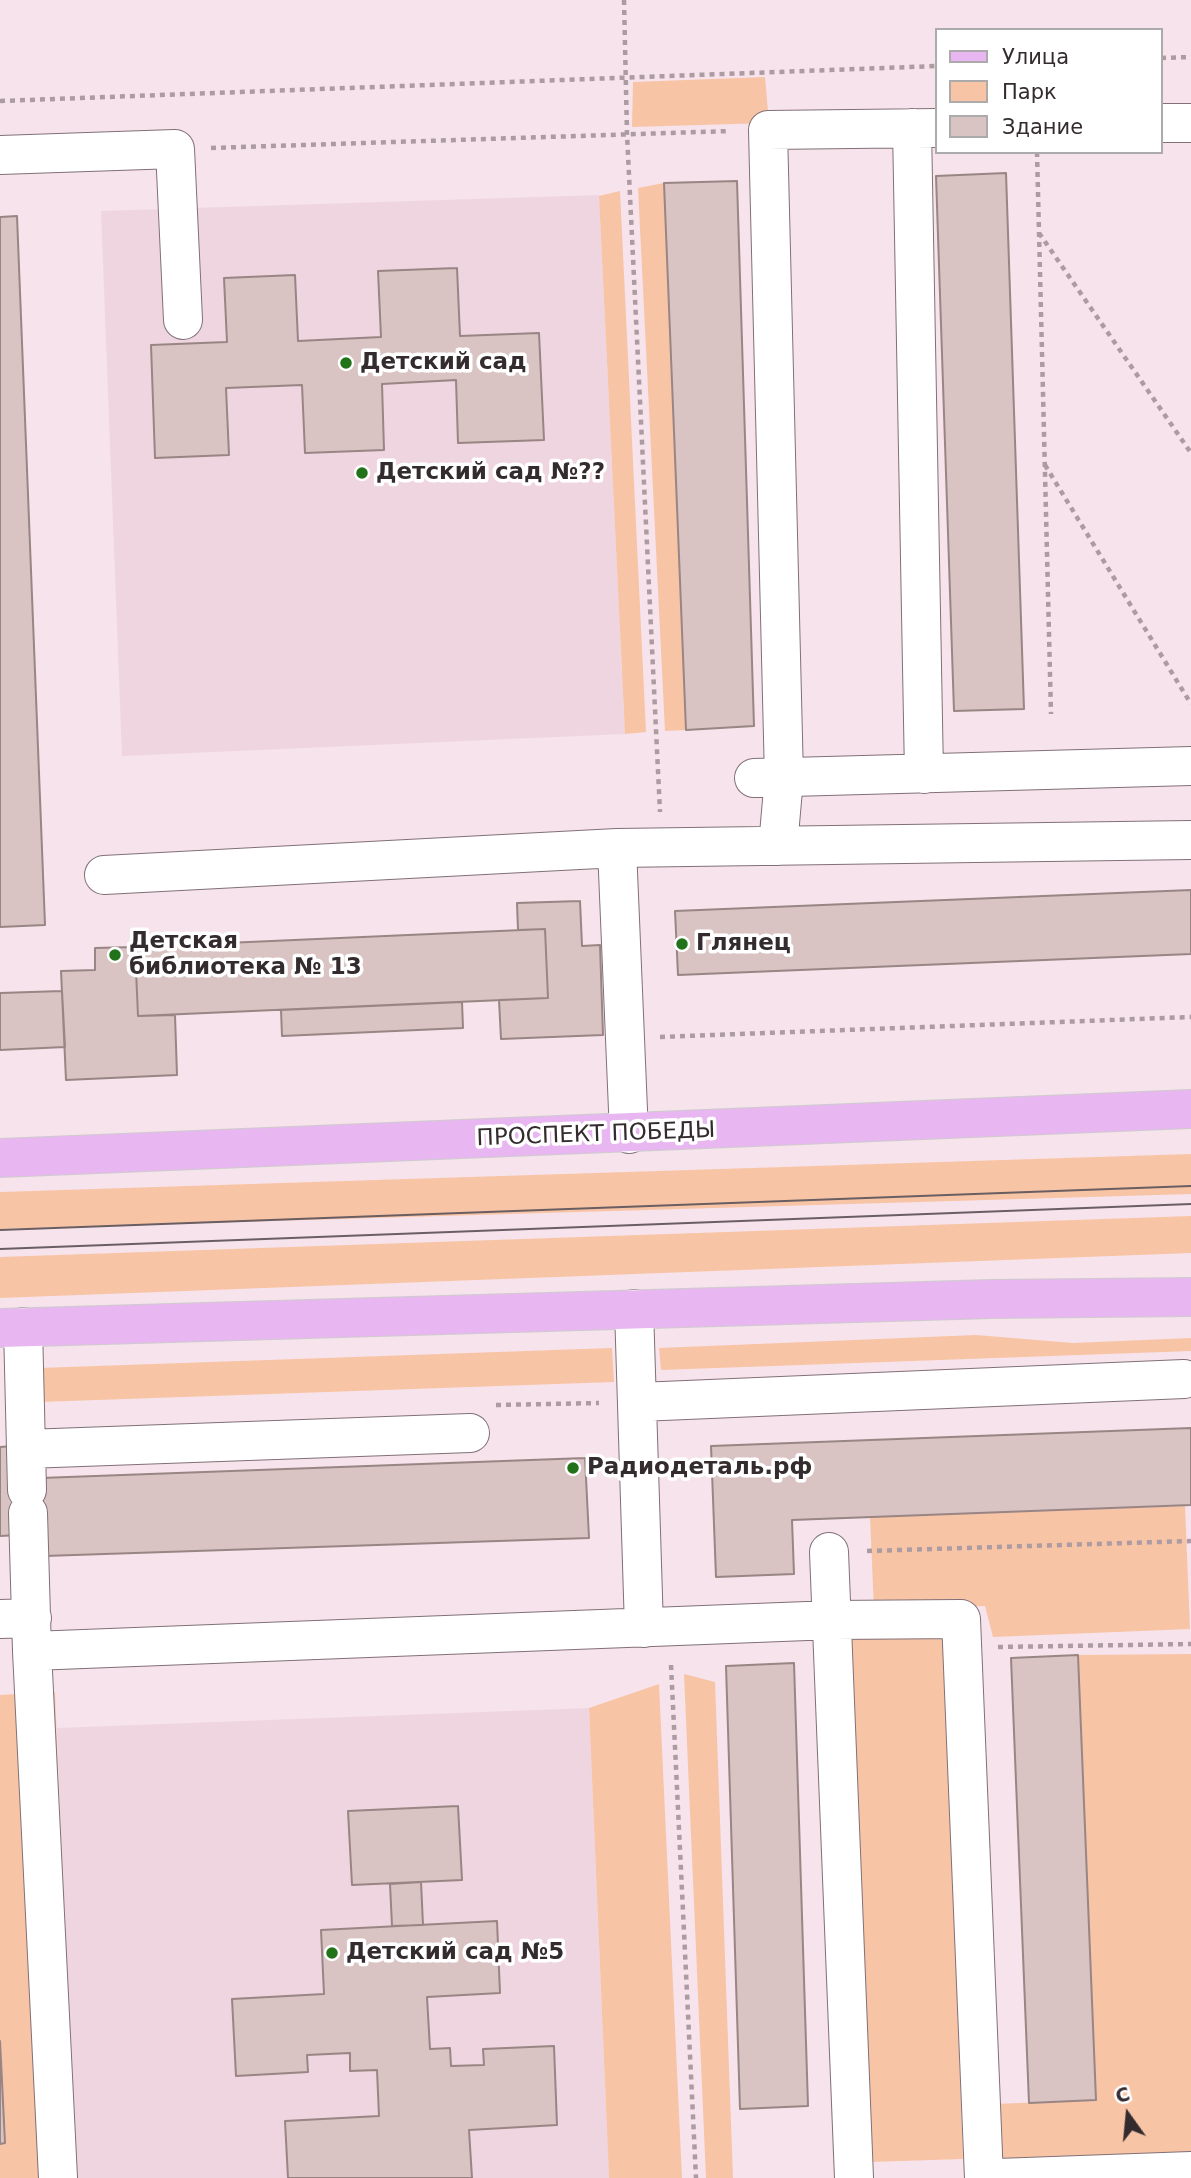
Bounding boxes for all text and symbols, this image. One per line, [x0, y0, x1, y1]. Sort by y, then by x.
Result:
legend [936, 28, 1163, 154]
text: Улица [1002, 45, 1069, 69]
text: Парк [1002, 80, 1057, 104]
text: Здание [1002, 115, 1083, 139]
place label: Детский сад [360, 349, 527, 377]
marker: Детский сад [338, 355, 354, 371]
place label: Детский сад №?? [376, 459, 605, 487]
marker: Детский сад №?? [354, 465, 370, 481]
place label: Детская библиотека № 13 [129, 928, 362, 982]
place label: Глянец [696, 930, 791, 958]
marker: Глянец [674, 936, 690, 952]
marker: Детская библиотека № 13 [107, 947, 123, 963]
street label: ПРОСПЕКТ ПОБЕДЫ [476, 1117, 716, 1153]
place label: Радиодеталь.рф [587, 1454, 812, 1482]
marker: Радиодеталь.рф [565, 1460, 581, 1476]
place label: Детский сад №5 [346, 1939, 564, 1967]
marker: Детский сад №5 [324, 1945, 340, 1961]
north arrow [1093, 2080, 1163, 2150]
text: С [1113, 2082, 1132, 2107]

